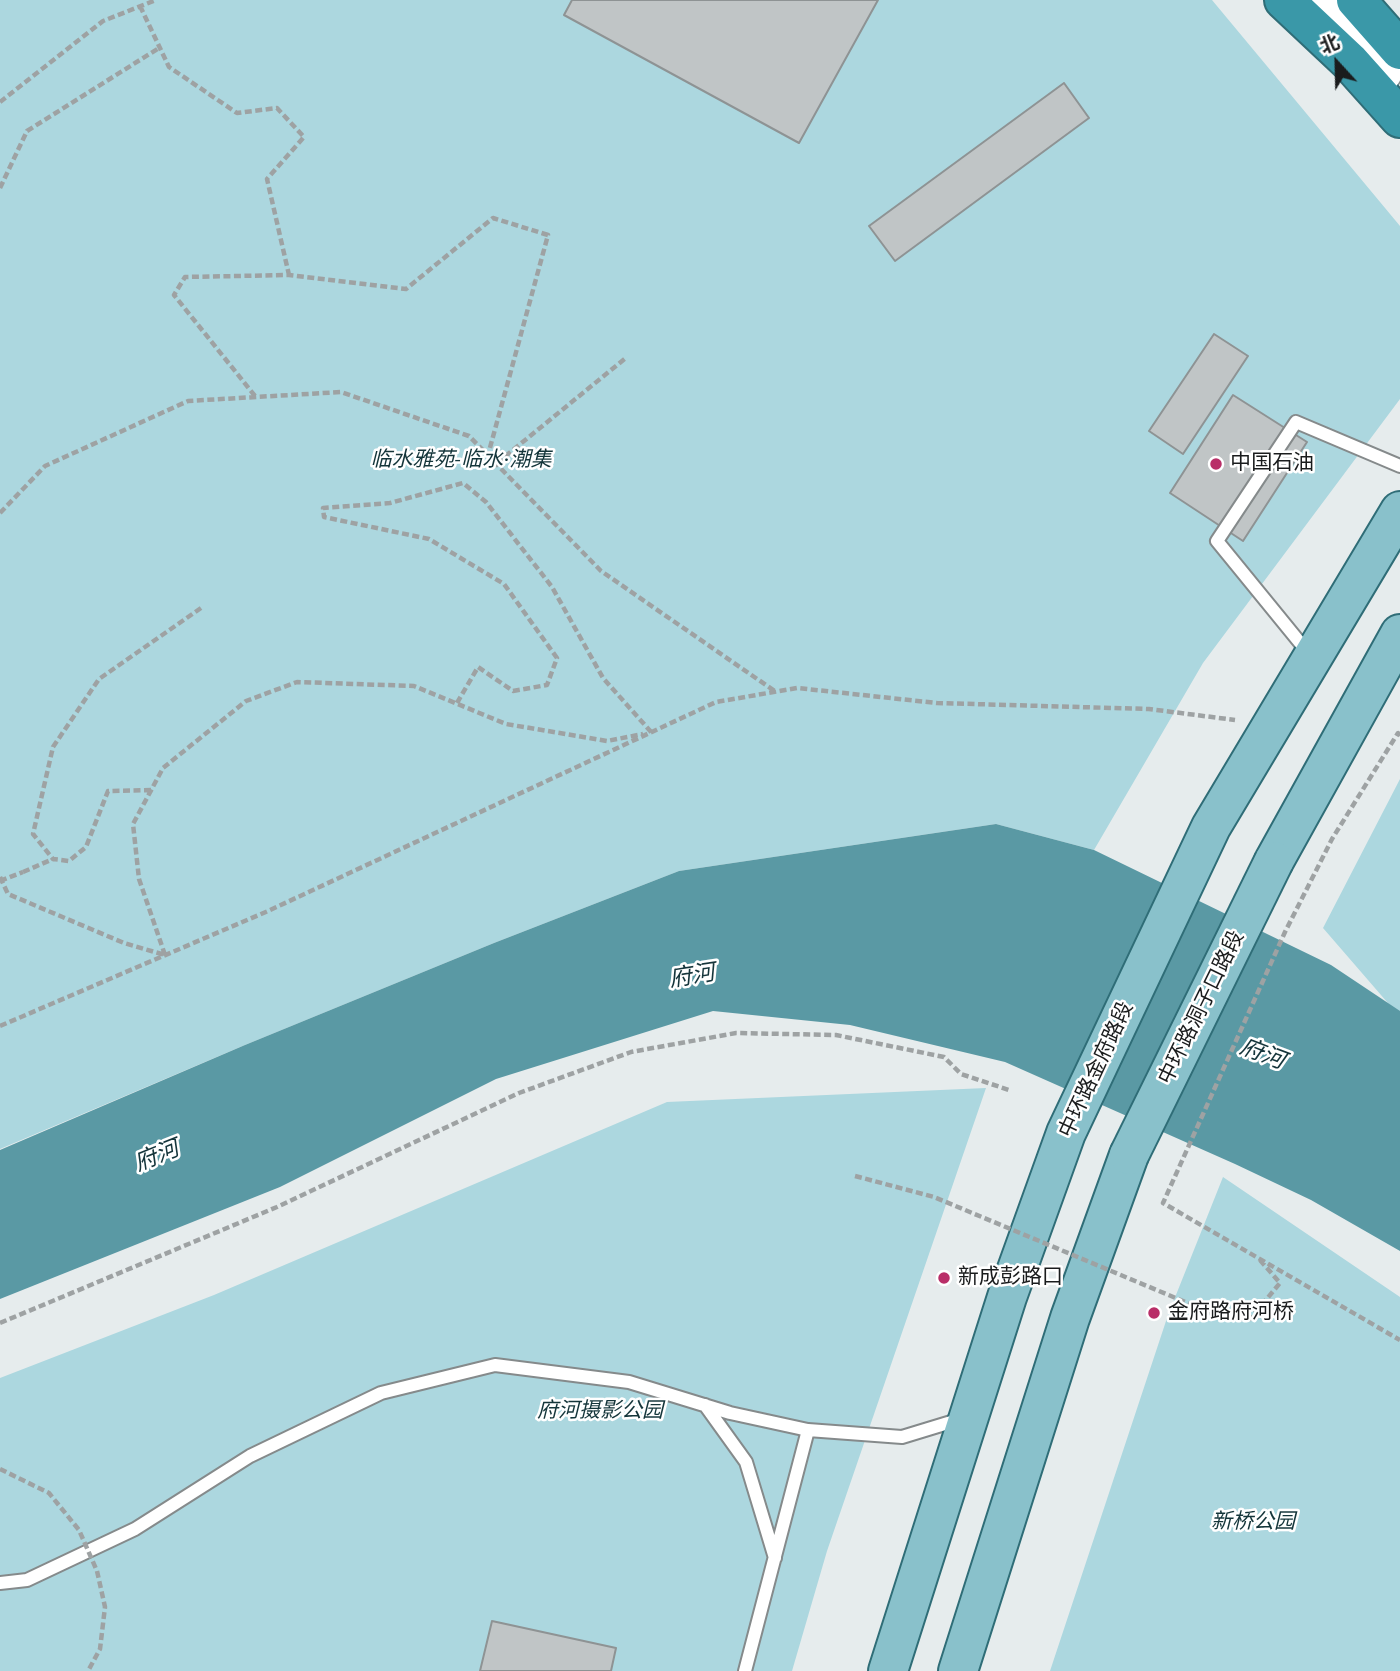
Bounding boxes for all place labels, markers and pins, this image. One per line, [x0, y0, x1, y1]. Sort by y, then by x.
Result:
place label: 中国石油 [1230, 451, 1314, 477]
marker: 中国石油 [1208, 456, 1224, 472]
place label: 新成彭路口 [958, 1265, 1063, 1291]
marker: 新成彭路口 [936, 1270, 952, 1286]
place label: 金府路府河桥 [1168, 1300, 1294, 1326]
marker: 金府路府河桥 [1146, 1305, 1162, 1321]

